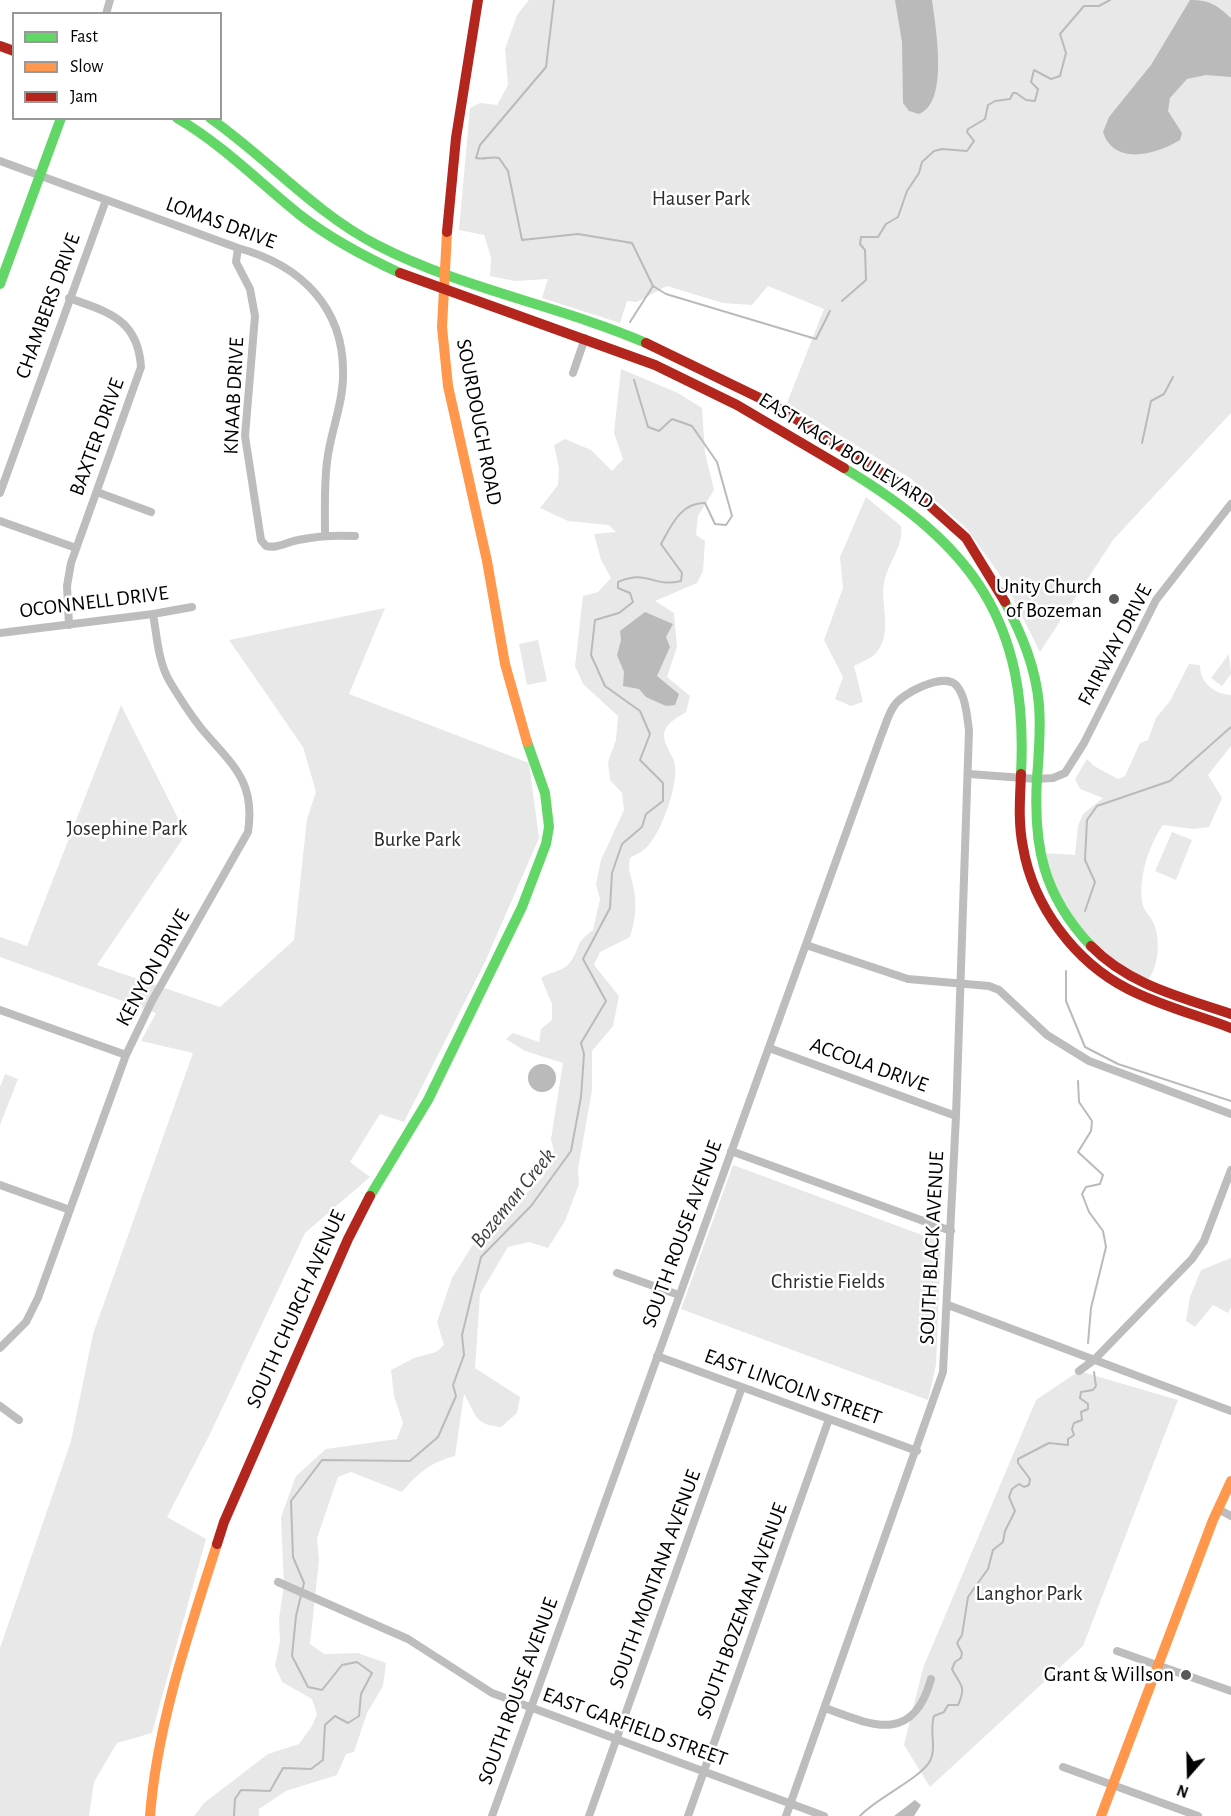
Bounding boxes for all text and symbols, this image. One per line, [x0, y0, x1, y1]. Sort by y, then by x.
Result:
legend [12, 12, 222, 120]
text: Fast [70, 28, 98, 46]
text: Slow [70, 58, 103, 76]
text: Jam [70, 88, 98, 106]
park label: Hauser Park [652, 186, 750, 212]
street label: LOMAS DRIVE [162, 191, 280, 255]
street label: CHAMBERS DRIVE [10, 230, 86, 382]
street label: KNAAB DRIVE [218, 337, 250, 455]
street label: SOURDOUGH ROAD [451, 337, 507, 507]
street label: BAXTER DRIVE [64, 375, 130, 499]
street label: EAST KAGY BOULEVARD [754, 387, 938, 515]
place label: Unity Church of Bozeman [996, 574, 1102, 624]
street label: OCONNELL DRIVE [18, 580, 170, 624]
street label: FAIRWAY DRIVE [1072, 580, 1158, 710]
marker: Unity Church of Bozeman [1107, 592, 1121, 606]
park label: Josephine Park [67, 816, 187, 842]
park label: Burke Park [373, 827, 461, 853]
street label: KENYON DRIVE [110, 905, 196, 1031]
street label: ACCOLA DRIVE [807, 1032, 931, 1098]
street label: SOUTH ROUSE AVENUE [636, 1137, 728, 1331]
water label: Bozeman Creek [465, 1143, 561, 1253]
street label: SOUTH BLACK AVENUE [914, 1151, 950, 1345]
street label: SOUTH CHURCH AVENUE [241, 1206, 351, 1412]
park label: Christie Fields [771, 1269, 885, 1295]
street label: EAST LINCOLN STREET [701, 1343, 885, 1431]
street label: SOUTH MONTANA AVENUE [604, 1466, 706, 1692]
street label: SOUTH BOZEMAN AVENUE [691, 1500, 793, 1722]
park label: Langhor Park [976, 1581, 1082, 1607]
street label: SOUTH ROUSE AVENUE [472, 1594, 564, 1788]
place label: Grant & Willson [1044, 1662, 1174, 1688]
marker: Grant & Willson [1179, 1668, 1193, 1682]
street label: EAST GARFIELD STREET [539, 1682, 731, 1772]
north arrow [1159, 1744, 1219, 1804]
text: N [1175, 1781, 1191, 1800]

